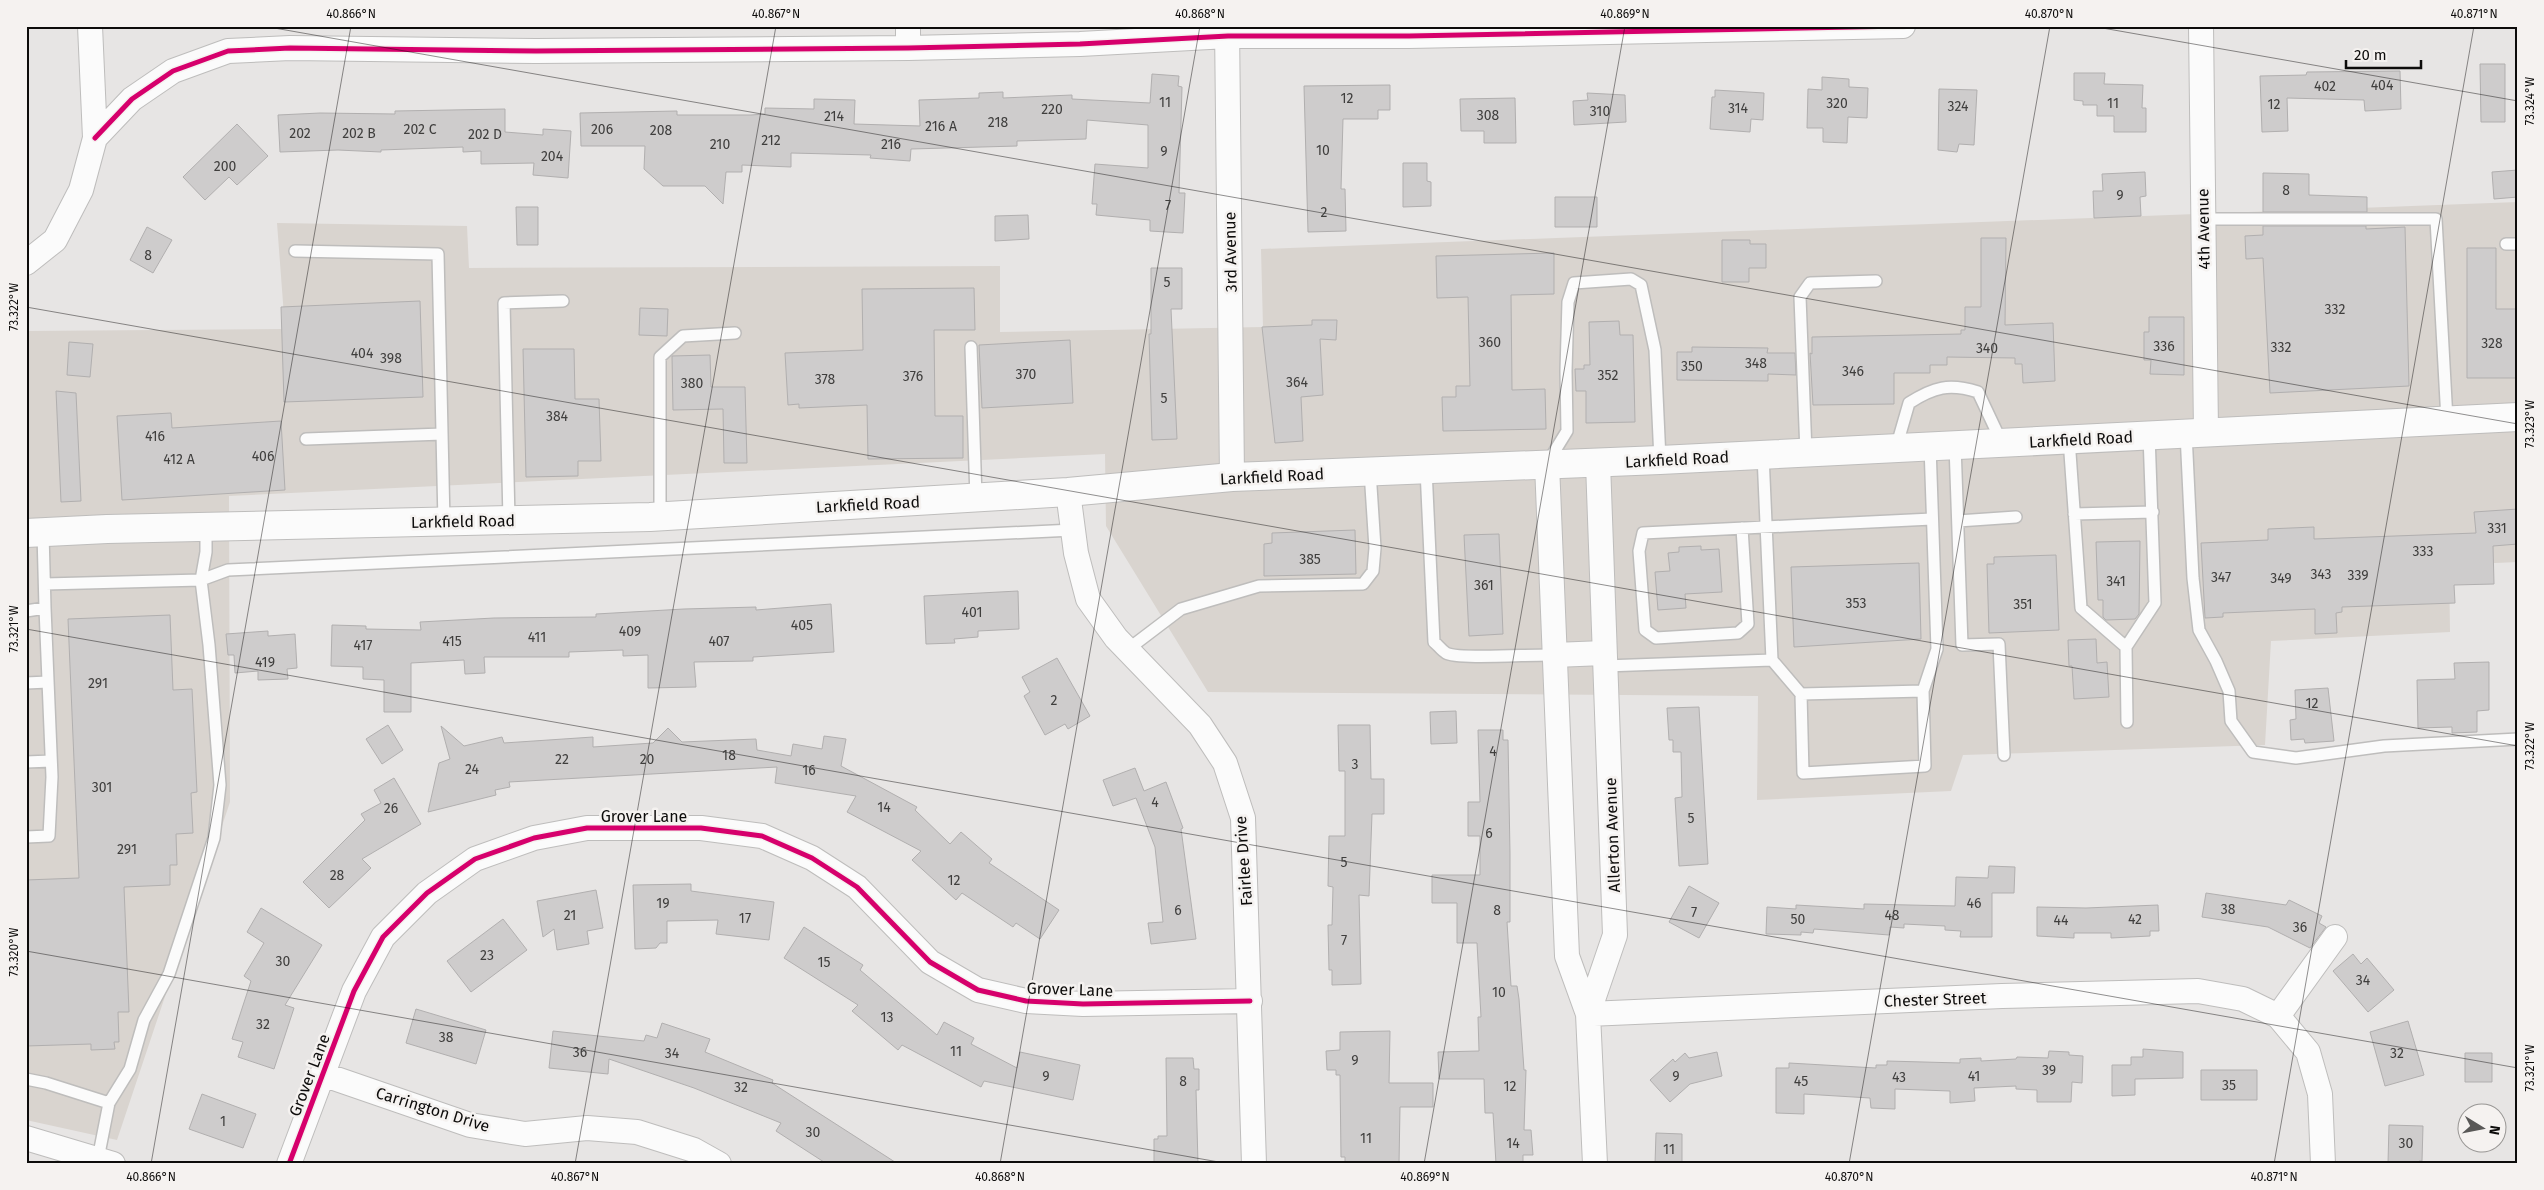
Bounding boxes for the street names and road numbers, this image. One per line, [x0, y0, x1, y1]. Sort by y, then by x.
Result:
street label: 4th Avenue [2193, 188, 2214, 270]
street label: 3rd Avenue [1220, 212, 1241, 292]
street label: Larkfield Road [2029, 427, 2134, 452]
street label: Larkfield Road [1625, 447, 1730, 472]
street label: Larkfield Road [1220, 464, 1325, 489]
street label: Larkfield Road [816, 492, 921, 517]
street label: Larkfield Road [411, 511, 515, 532]
street label: Allerton Avenue [1601, 777, 1624, 893]
street label: Grover Lane [601, 807, 687, 826]
street label: Fairlee Drive [1231, 815, 1256, 907]
street label: Grover Lane [1026, 978, 1114, 1001]
street label: Chester Street [1883, 988, 1987, 1011]
street label: Grover Lane [285, 1031, 334, 1119]
street label: Carrington Drive [374, 1083, 492, 1136]

